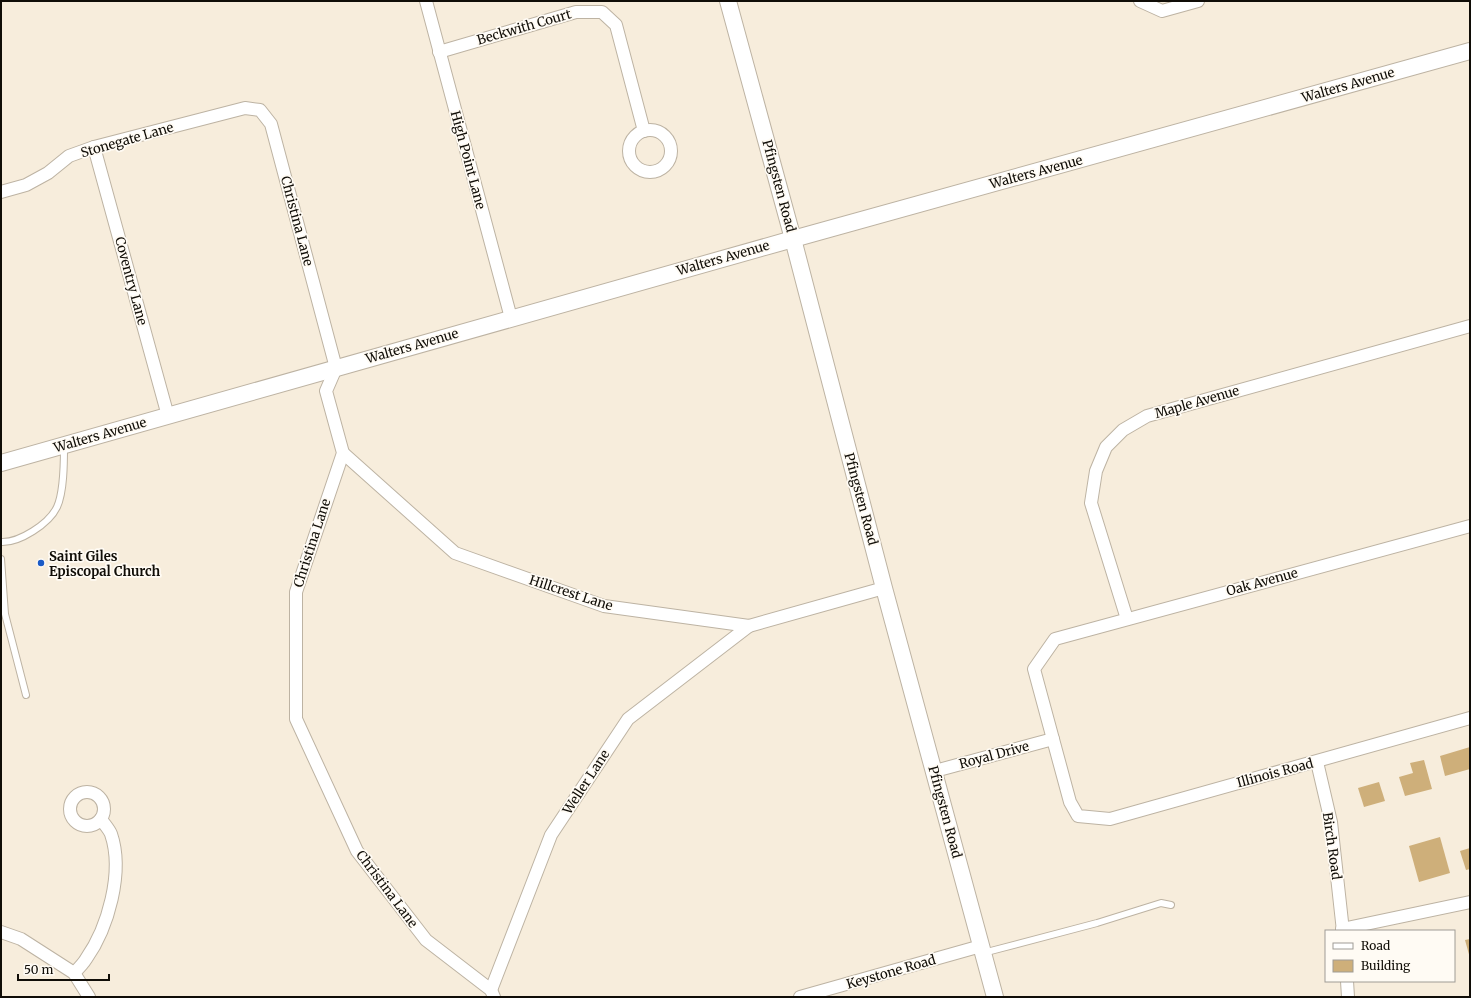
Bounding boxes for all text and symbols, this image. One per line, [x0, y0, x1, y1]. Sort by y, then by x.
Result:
street label: Beckwith Court [475, 5, 573, 49]
street label: Walters Avenue [1299, 64, 1397, 107]
street label: High Point Lane [447, 109, 489, 211]
street label: Stonegate Lane [79, 119, 176, 161]
street label: Pfingsten Road [758, 138, 800, 234]
street label: Walters Avenue [987, 151, 1085, 193]
street label: Christina Lane [277, 174, 317, 268]
street label: Coventry Lane [111, 235, 151, 327]
street label: Walters Avenue [674, 237, 772, 280]
street label: Walters Avenue [363, 325, 461, 368]
street label: Maple Avenue [1153, 382, 1241, 422]
street label: Walters Avenue [51, 414, 149, 457]
street label: Pfingsten Road [840, 451, 882, 547]
street label: Christina Lane [290, 496, 334, 590]
place label: Saint Giles Episcopal Church [49, 548, 160, 580]
marker: Saint Giles Episcopal Church [36, 558, 46, 568]
street label: Oak Avenue [1224, 564, 1300, 600]
street label: Hillcrest Lane [527, 571, 615, 615]
street label: Royal Drive [957, 737, 1031, 772]
street label: Weller Lane [558, 746, 613, 818]
street label: Illinois Road [1235, 755, 1315, 791]
street label: Pfingsten Road [924, 764, 966, 860]
street label: Birch Road [1319, 811, 1345, 881]
street label: Christina Lane [352, 847, 422, 931]
legend [1325, 930, 1455, 982]
text: Road [1361, 938, 1390, 953]
street label: Keystone Road [844, 951, 938, 993]
scale bar [18, 956, 109, 982]
text: Building [1361, 958, 1411, 973]
text: 50 m [24, 962, 53, 977]

